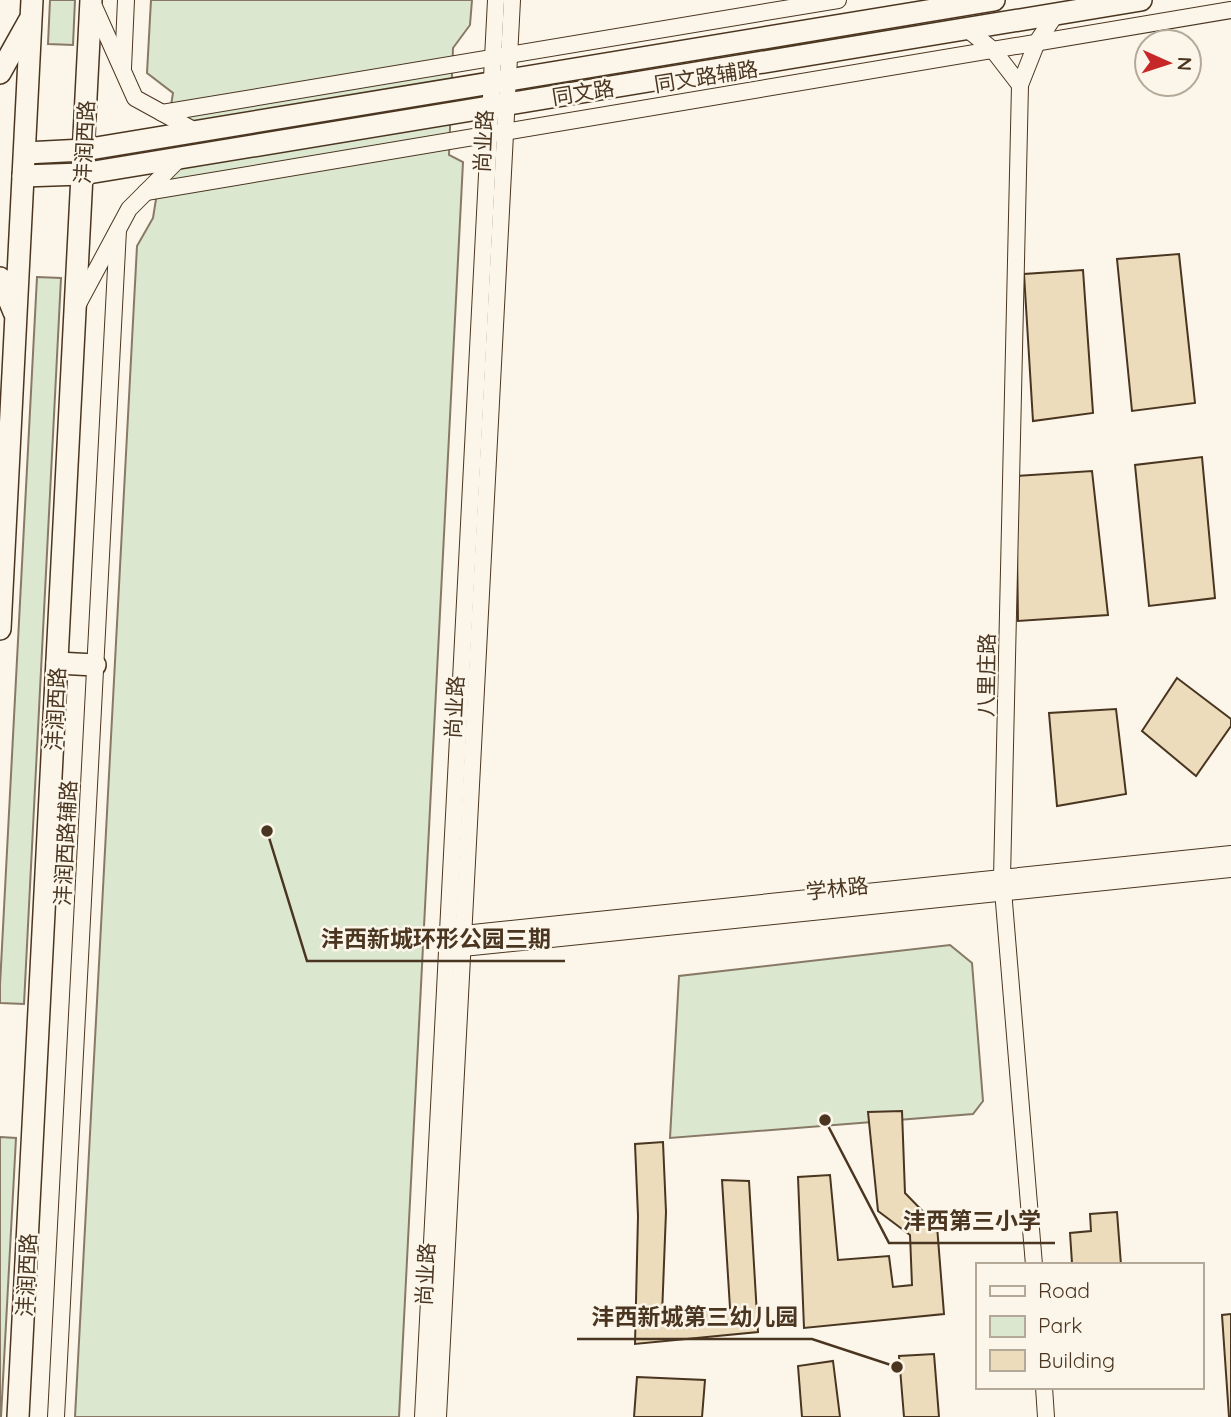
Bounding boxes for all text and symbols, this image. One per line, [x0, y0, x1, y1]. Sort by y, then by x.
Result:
north arrow [1133, 28, 1203, 98]
street label: 同文路辅路 [652, 55, 760, 97]
text: N [1173, 56, 1197, 71]
street label: 同文路 [550, 74, 616, 110]
street label: 沣润西路 [69, 99, 99, 185]
street label: 尚业路 [468, 109, 498, 173]
street label: 八里庄路 [972, 633, 1000, 717]
street label: 沣润西路 [40, 666, 70, 752]
street label: 尚业路 [439, 675, 469, 739]
street label: 沣润西路辅路 [49, 779, 81, 907]
street label: 学林路 [804, 872, 870, 904]
callout: 沣西新城环形公园三期 [307, 917, 565, 961]
text: 沣西新城环形公园三期 [321, 924, 551, 953]
callout: 沣西第三小学 [889, 1199, 1055, 1243]
text: 沣西第三小学 [903, 1206, 1041, 1235]
street label: 沣润西路 [11, 1232, 41, 1318]
street label: 尚业路 [410, 1242, 440, 1306]
legend [976, 1263, 1203, 1389]
text: Road [1038, 1277, 1090, 1303]
callout: 沣西新城第三幼儿园 [577, 1295, 812, 1339]
text: 沣西新城第三幼儿园 [592, 1302, 799, 1331]
text: Park [1038, 1312, 1082, 1338]
text: Building [1038, 1347, 1115, 1373]

